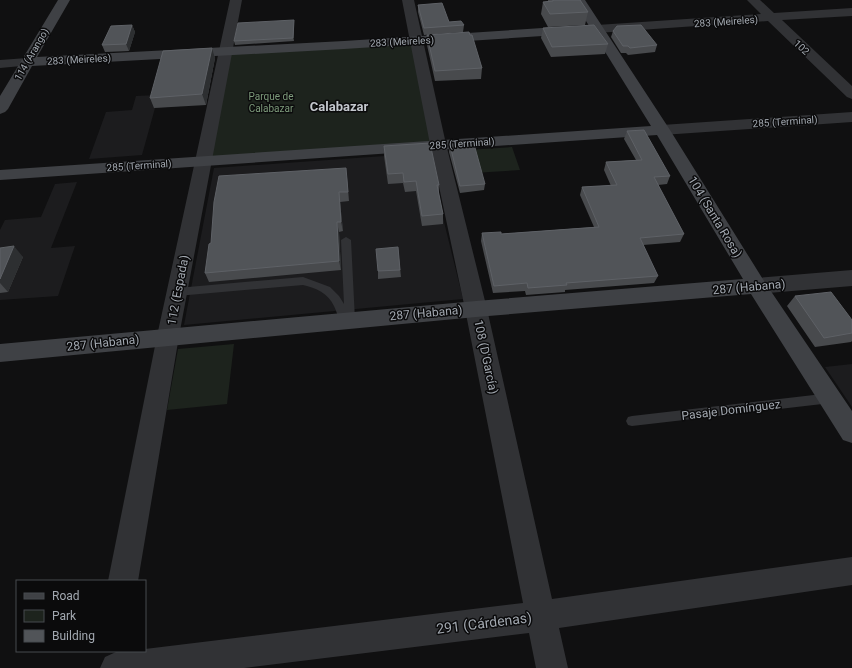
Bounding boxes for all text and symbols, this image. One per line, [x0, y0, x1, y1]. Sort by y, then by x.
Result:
street label: 283 (Meireles) [694, 14, 759, 30]
street label: 114 (Arango) [12, 26, 52, 83]
street label: 283 (Meireles) [370, 34, 434, 50]
street label: 102 [792, 38, 812, 57]
street label: 283 (Meireles) [47, 52, 111, 68]
park label: Parque de Calabazar [249, 91, 294, 114]
district label: Calabazar [310, 99, 368, 114]
street label: 285 (Terminal) [752, 114, 818, 130]
street label: 285 (Terminal) [429, 136, 495, 152]
street label: 285 (Terminal) [106, 158, 172, 174]
street label: 104 (Santa Rosa) [685, 174, 745, 260]
street label: 112 (Espada) [164, 254, 192, 326]
street label: 287 (Habana) [712, 277, 786, 297]
street label: 287 (Habana) [389, 303, 463, 323]
street label: 108 (D'García) [471, 318, 501, 396]
street label: 287 (Habana) [66, 332, 140, 354]
street label: Pasaje Domínguez [681, 397, 781, 423]
legend [16, 580, 146, 652]
text: Road [52, 589, 80, 603]
text: Park [52, 609, 77, 623]
street label: 291 (Cárdenas) [435, 609, 533, 638]
text: Building [52, 629, 95, 643]

